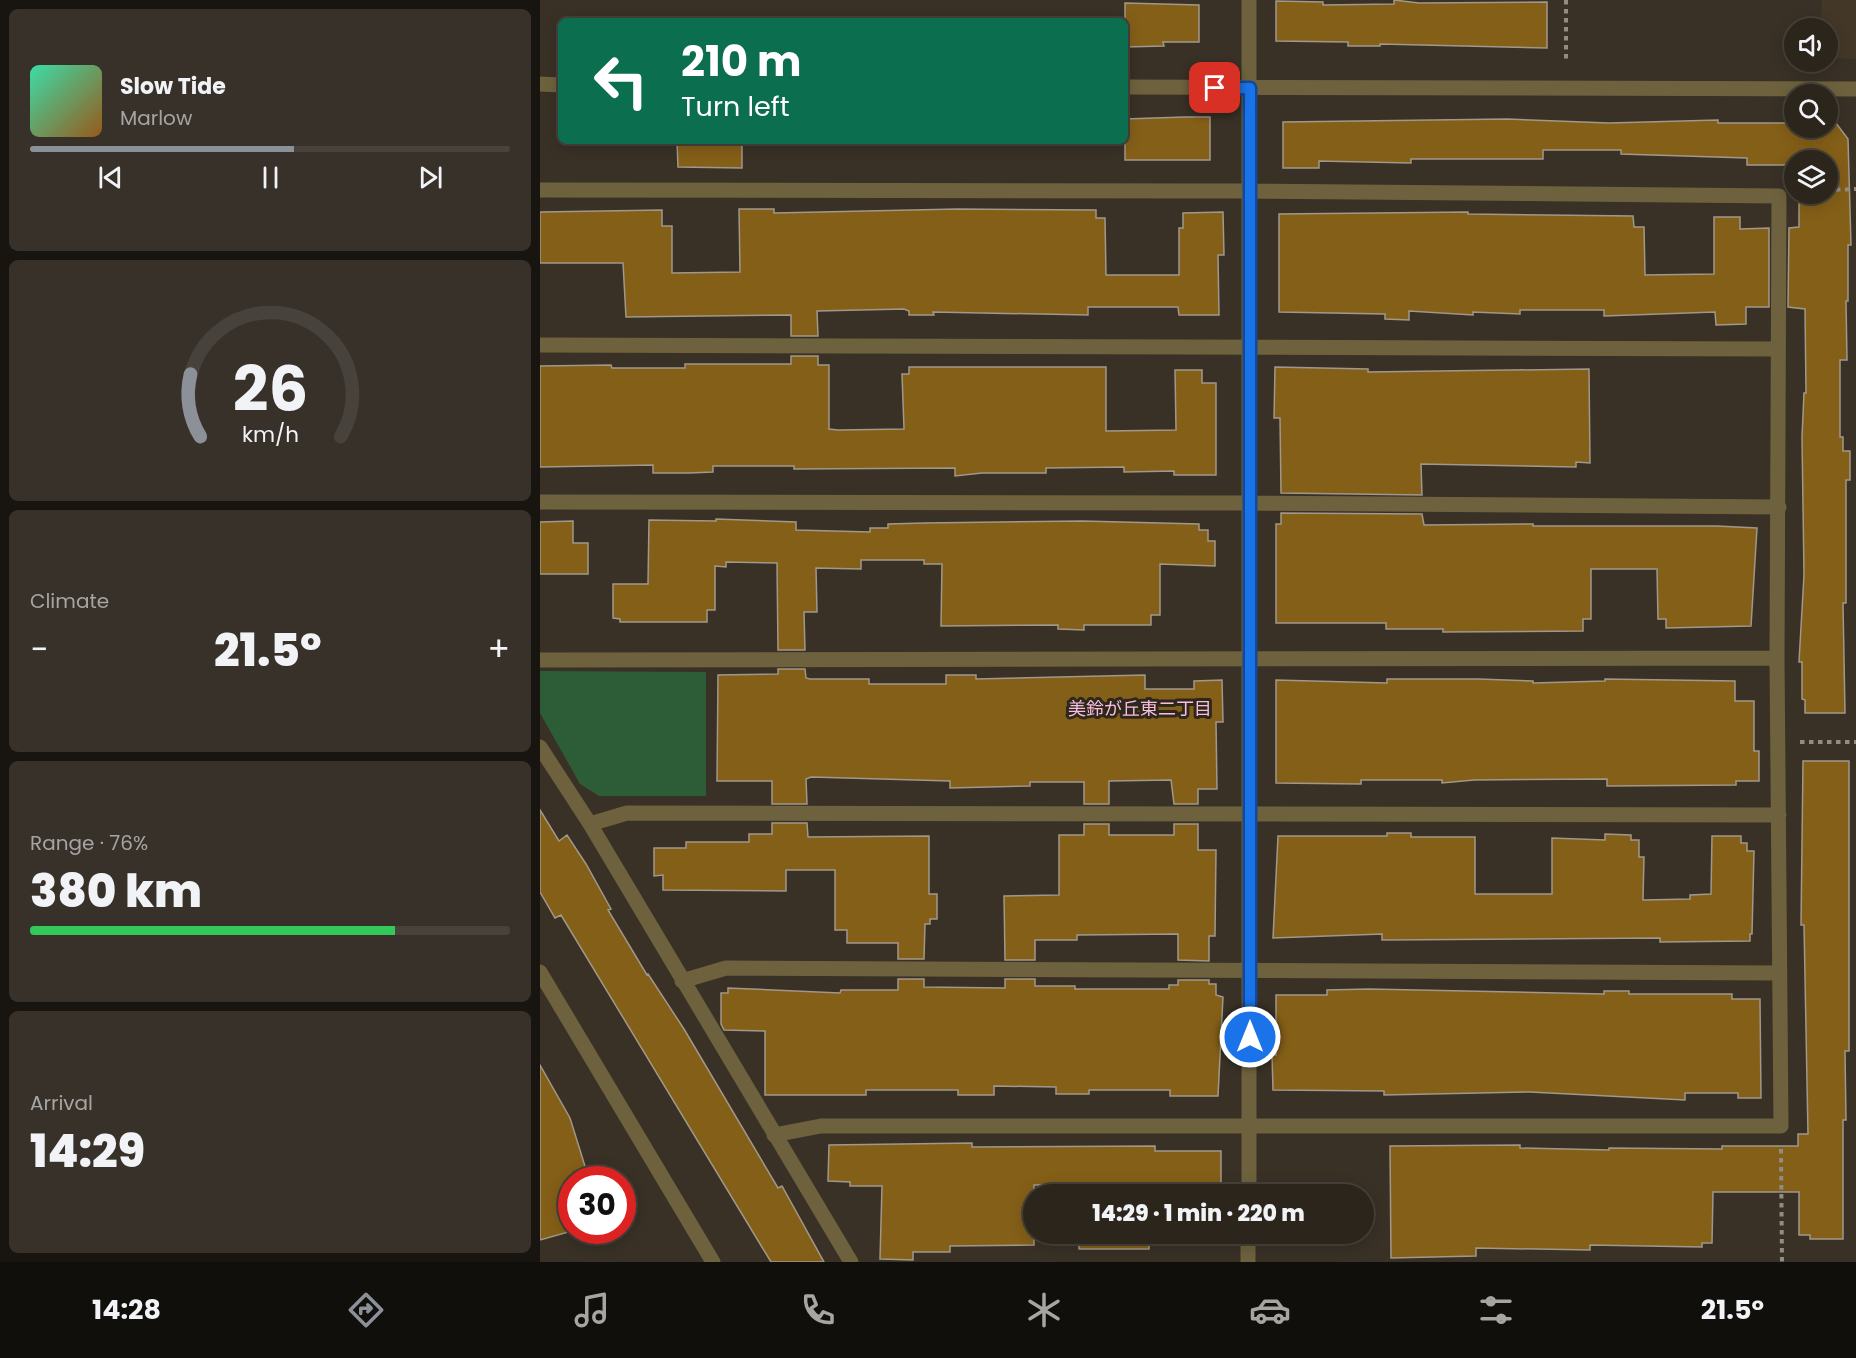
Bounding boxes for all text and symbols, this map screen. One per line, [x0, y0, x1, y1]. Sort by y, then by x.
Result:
map controls [1784, 18, 1838, 204]
button: sound [1784, 18, 1838, 72]
text: 210 m [681, 32, 802, 91]
icon: left [582, 42, 660, 120]
pin [1189, 62, 1240, 113]
text: Slow Tide [120, 71, 226, 102]
icon: arrive [1198, 71, 1231, 104]
button: search [1784, 84, 1838, 138]
text: Turn left [681, 88, 790, 125]
text: Marlow [120, 104, 192, 132]
button: layers [1784, 150, 1838, 204]
icon: previous [94, 161, 127, 194]
icon: pause [254, 161, 287, 194]
icon: next [414, 161, 447, 194]
text: 26 [232, 346, 308, 434]
text: km/h [241, 420, 299, 451]
text: Climate [30, 587, 109, 615]
text: 21.5° [214, 619, 322, 682]
text: − [30, 626, 48, 673]
text: + [487, 626, 510, 673]
district label: 美鈴が丘東二丁目 [1068, 696, 1212, 721]
text: Range · 76% [30, 829, 148, 857]
text: 380 km [30, 860, 202, 923]
position arrow [1218, 1005, 1282, 1069]
text: Arrival [30, 1089, 93, 1117]
text: 14:29 [30, 1120, 145, 1183]
speed limit sign: 30 [558, 1166, 636, 1244]
text: 14:29 · 1 min · 220 m [1092, 1198, 1305, 1229]
icon: directions [345, 1289, 387, 1331]
icon: music [571, 1289, 613, 1331]
icon: phone [797, 1289, 839, 1331]
icon: climate [1023, 1289, 1065, 1331]
icon: car [1249, 1289, 1291, 1331]
icon: filters [1475, 1289, 1517, 1331]
text: 14:28 [92, 1291, 161, 1328]
text: 21.5° [1701, 1291, 1764, 1328]

